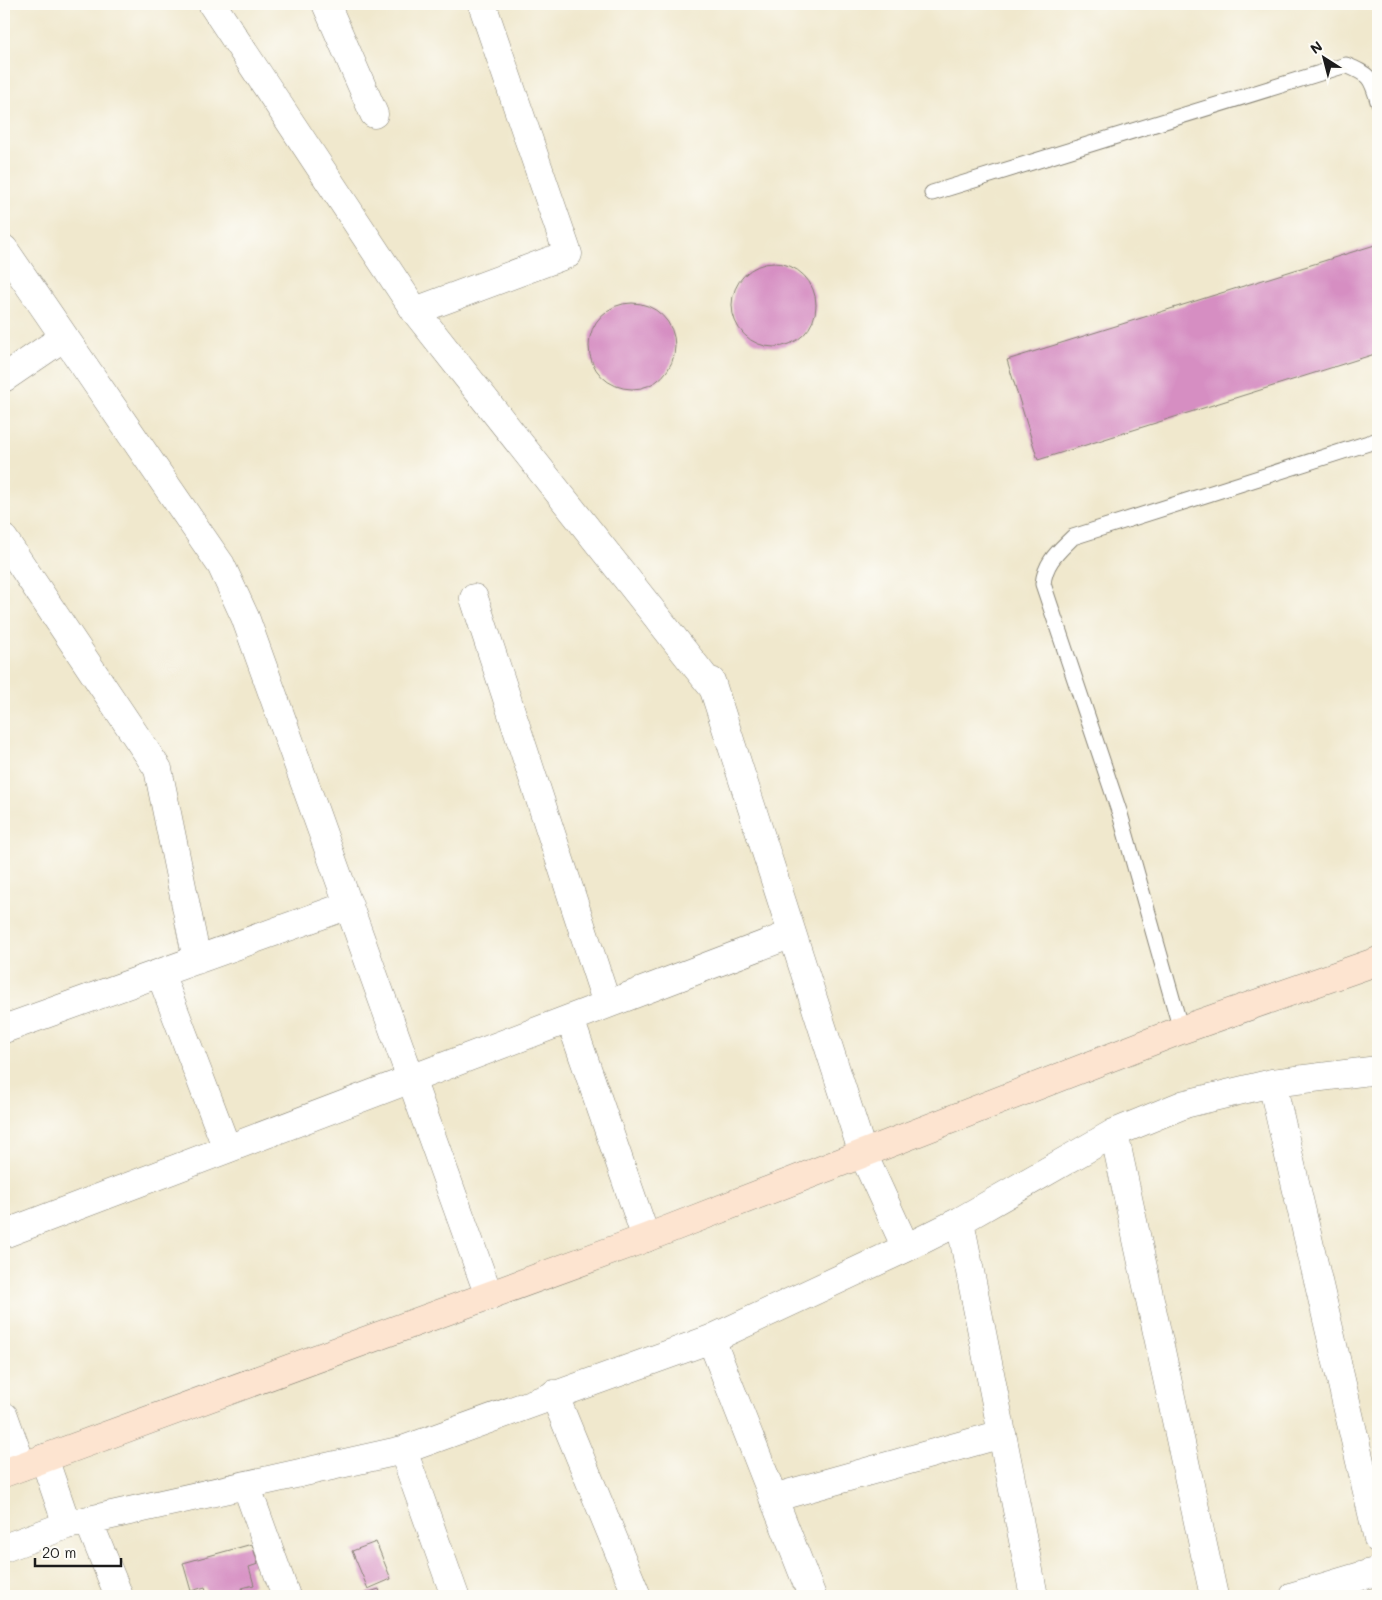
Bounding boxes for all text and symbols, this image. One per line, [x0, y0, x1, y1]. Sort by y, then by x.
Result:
north arrow [1300, 32, 1350, 82]
text: N [1306, 36, 1326, 58]
scale bar [35, 1535, 121, 1567]
text: 20 m [42, 1542, 76, 1562]

